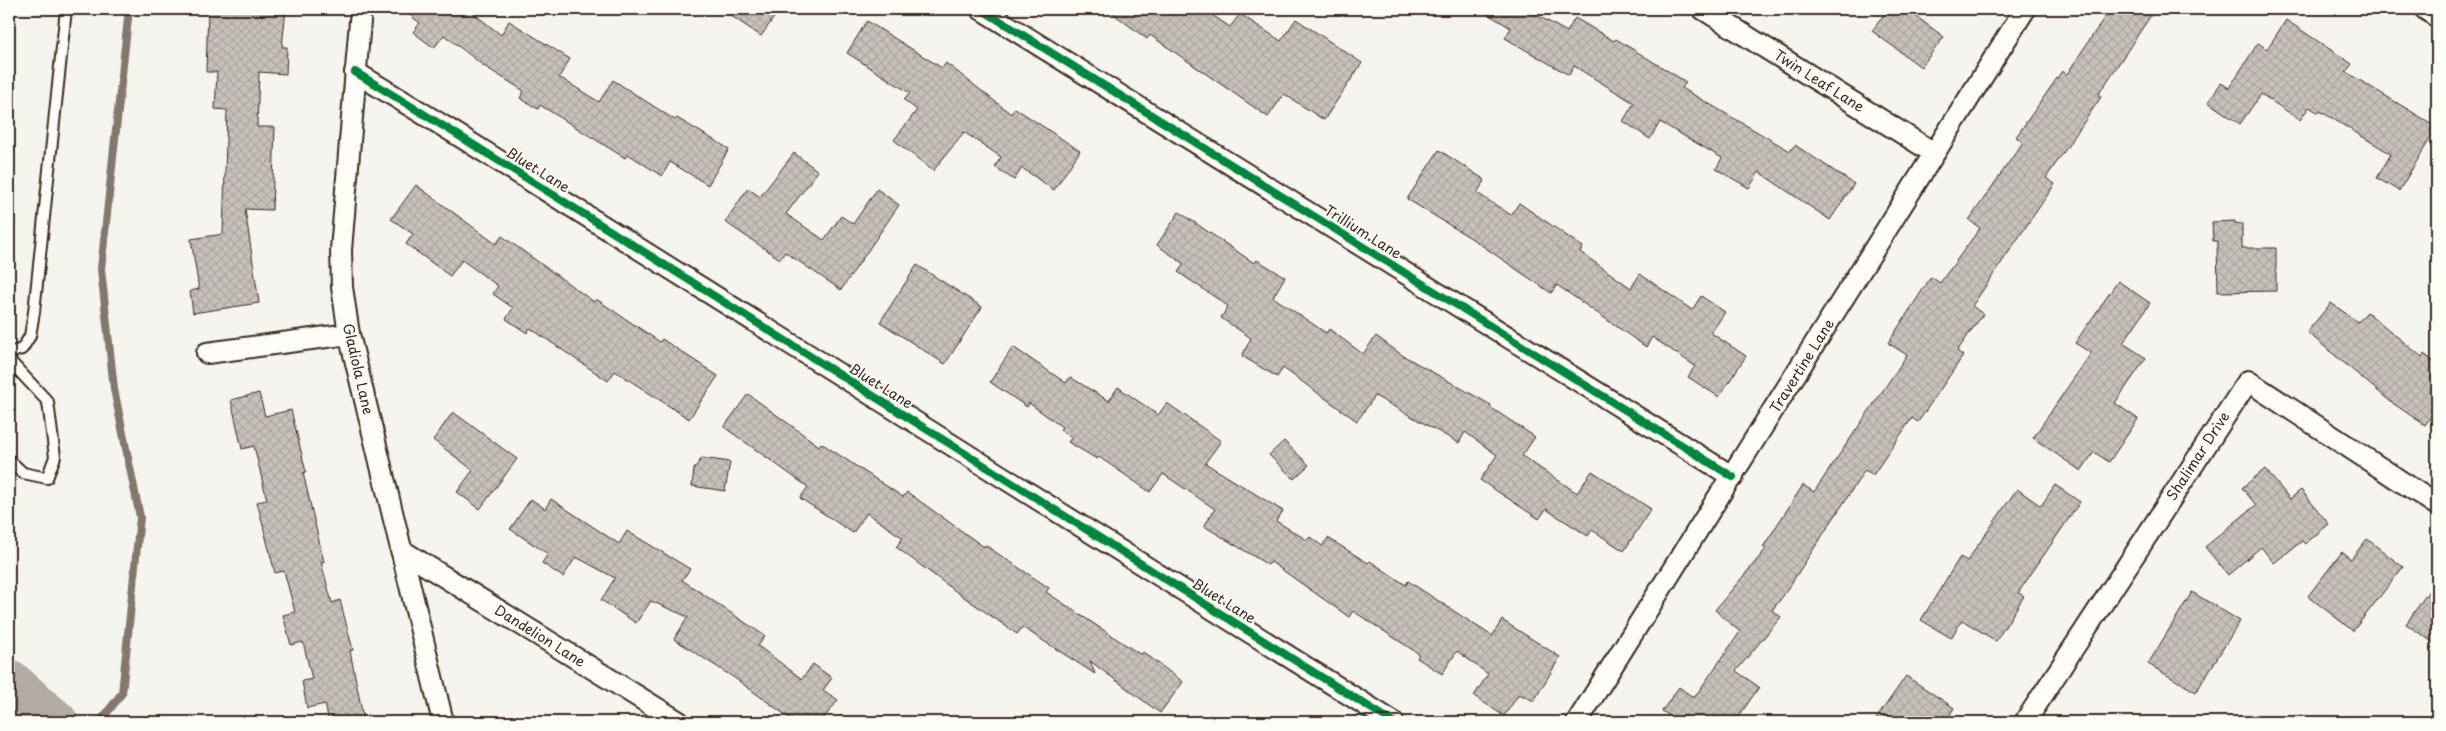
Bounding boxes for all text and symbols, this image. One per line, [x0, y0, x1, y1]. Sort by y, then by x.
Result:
street label: Twin Leaf Lane [1770, 44, 1869, 117]
street label: Bluet Lane [502, 142, 574, 198]
street label: Trillium Lane [1321, 199, 1406, 264]
street label: Travertine Lane [1764, 314, 1839, 417]
street label: Gladiola Lane [338, 321, 379, 416]
street label: Bluet Lane [845, 358, 917, 414]
street label: Shalimar Drive [2161, 407, 2234, 504]
street label: Bluet Lane [1188, 573, 1260, 629]
street label: Dandelion Lane [491, 599, 590, 672]

